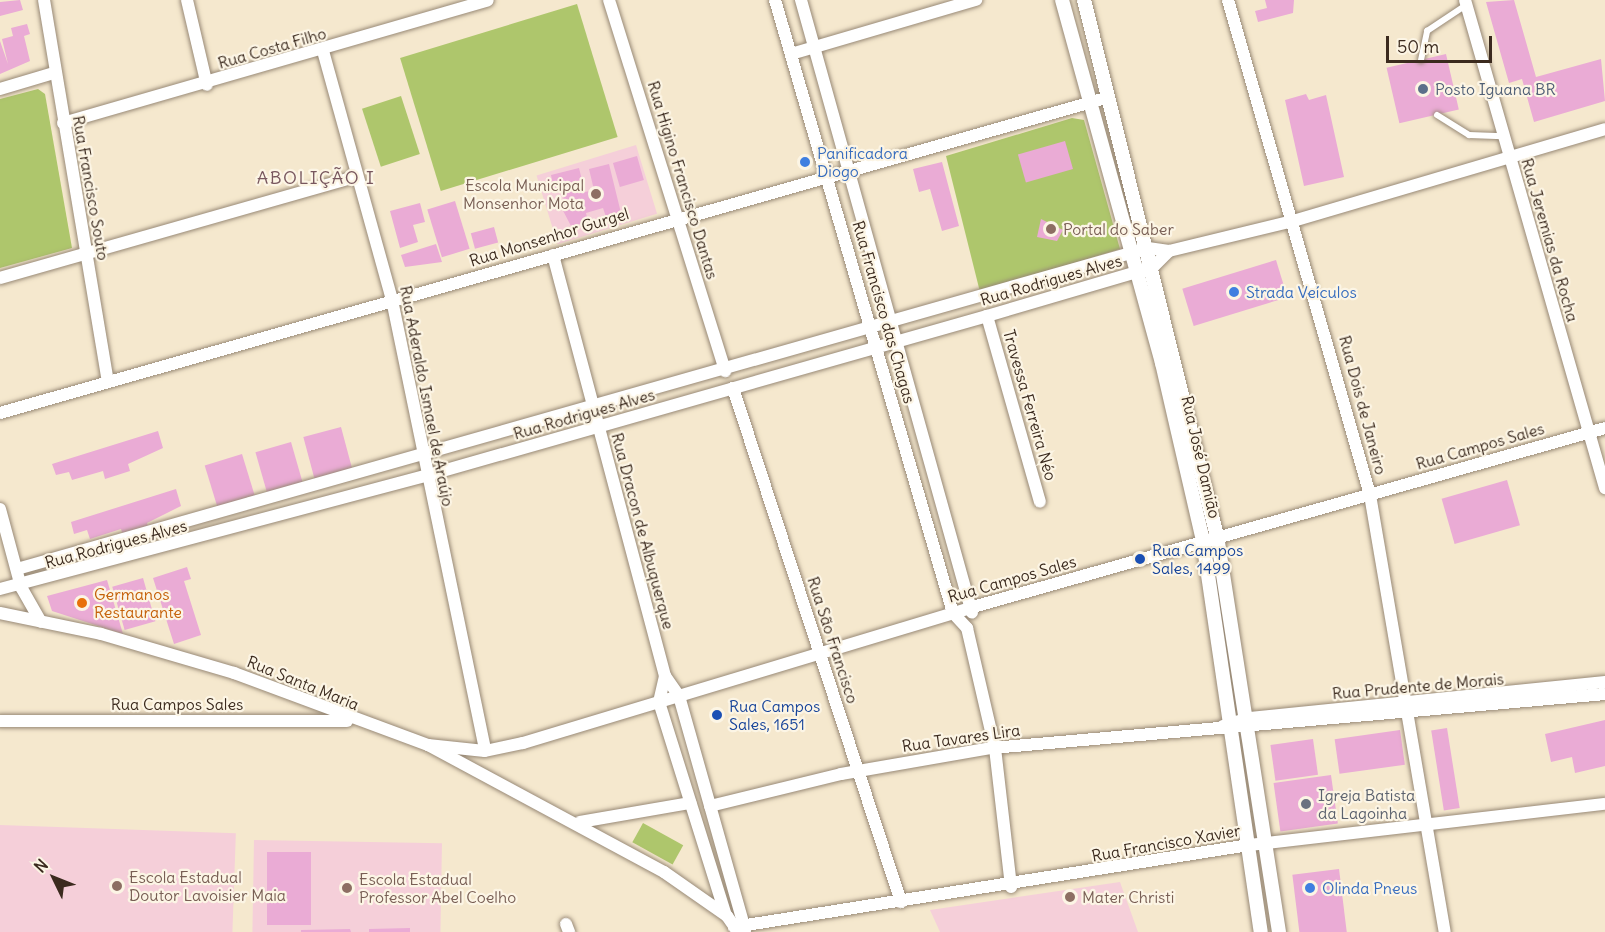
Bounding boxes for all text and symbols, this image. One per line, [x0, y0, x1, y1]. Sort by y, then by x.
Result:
street label: Rua Costa Filho [216, 23, 328, 73]
scale bar [1389, 24, 1496, 62]
text: 50 m [1397, 35, 1439, 58]
street label: Rua Higino Francisco Dantas [644, 79, 722, 281]
place label: Posto Iguana BR [1435, 79, 1556, 99]
marker: Posto Iguana BR [1416, 82, 1430, 96]
street label: Rua Francisco Souto [69, 114, 113, 262]
place label: Panificadora Diogo [817, 143, 908, 181]
marker: Panificadora Diogo [798, 155, 812, 169]
street label: Rua Jeremias da Rocha [1517, 156, 1583, 324]
district label: ABOLIÇÃO I [257, 167, 375, 189]
place label: Escola Municipal Monsenhor Mota [463, 175, 584, 213]
marker: Escola Municipal Monsenhor Mota [589, 187, 603, 201]
street label: Rua Monsenhor Gurgel [467, 204, 631, 270]
street label: Rua Francisco das Chagas [849, 218, 919, 406]
place label: Portal do Saber [1063, 219, 1174, 239]
marker: Portal do Saber [1044, 222, 1058, 236]
street label: Rua Rodrigues Alves [978, 251, 1124, 309]
place label: Strada Veículos [1246, 282, 1357, 302]
street label: Rua Aderaldo Ismael de Araújo [396, 284, 458, 508]
marker: Strada Veículos [1227, 285, 1241, 299]
street label: Travessa Ferreira Néo [999, 327, 1061, 483]
street label: Rua Dois de Janeiro [1335, 333, 1391, 477]
street label: Rua Rodrigues Alves [511, 385, 657, 443]
street label: Rua José Damião [1178, 394, 1224, 520]
street label: Rua Campos Sales [1414, 418, 1546, 474]
street label: Rua Dracon de Albuquerque [607, 431, 679, 631]
street label: Rua Rodrigues Alves [43, 516, 189, 572]
place label: Rua Campos Sales, 1499 [1152, 540, 1243, 578]
street label: Rua Campos Sales [946, 551, 1078, 607]
marker: Rua Campos Sales, 1499 [1133, 552, 1147, 566]
street label: Rua São Francisco [803, 574, 863, 706]
place label: Germanos Restaurante [94, 584, 182, 622]
marker: Germanos Restaurante [75, 596, 89, 610]
street label: Rua Santa Maria [244, 652, 362, 714]
street label: Rua Prudente de Morais [1331, 669, 1505, 703]
street label: Rua Campos Sales [111, 694, 243, 714]
place label: Rua Campos Sales, 1651 [729, 696, 820, 734]
marker: Rua Campos Sales, 1651 [710, 708, 724, 722]
street label: Rua Tavares Lira [901, 720, 1021, 756]
place label: Igreja Batista da Lagoinha [1318, 785, 1415, 823]
marker: Igreja Batista da Lagoinha [1299, 797, 1313, 811]
street label: Rua Francisco Xavier [1090, 820, 1242, 866]
north arrow [24, 848, 84, 908]
text: N [30, 855, 52, 877]
place label: Escola Estadual Doutor Lavoisier Maia [129, 867, 286, 905]
place label: Escola Estadual Professor Abel Coelho [359, 869, 516, 907]
place label: Olinda Pneus [1322, 878, 1417, 898]
marker: Escola Estadual Doutor Lavoisier Maia [110, 879, 124, 893]
marker: Escola Estadual Professor Abel Coelho [340, 881, 354, 895]
marker: Olinda Pneus [1303, 881, 1317, 895]
place label: Mater Christi [1082, 887, 1174, 907]
marker: Mater Christi [1063, 890, 1077, 904]

